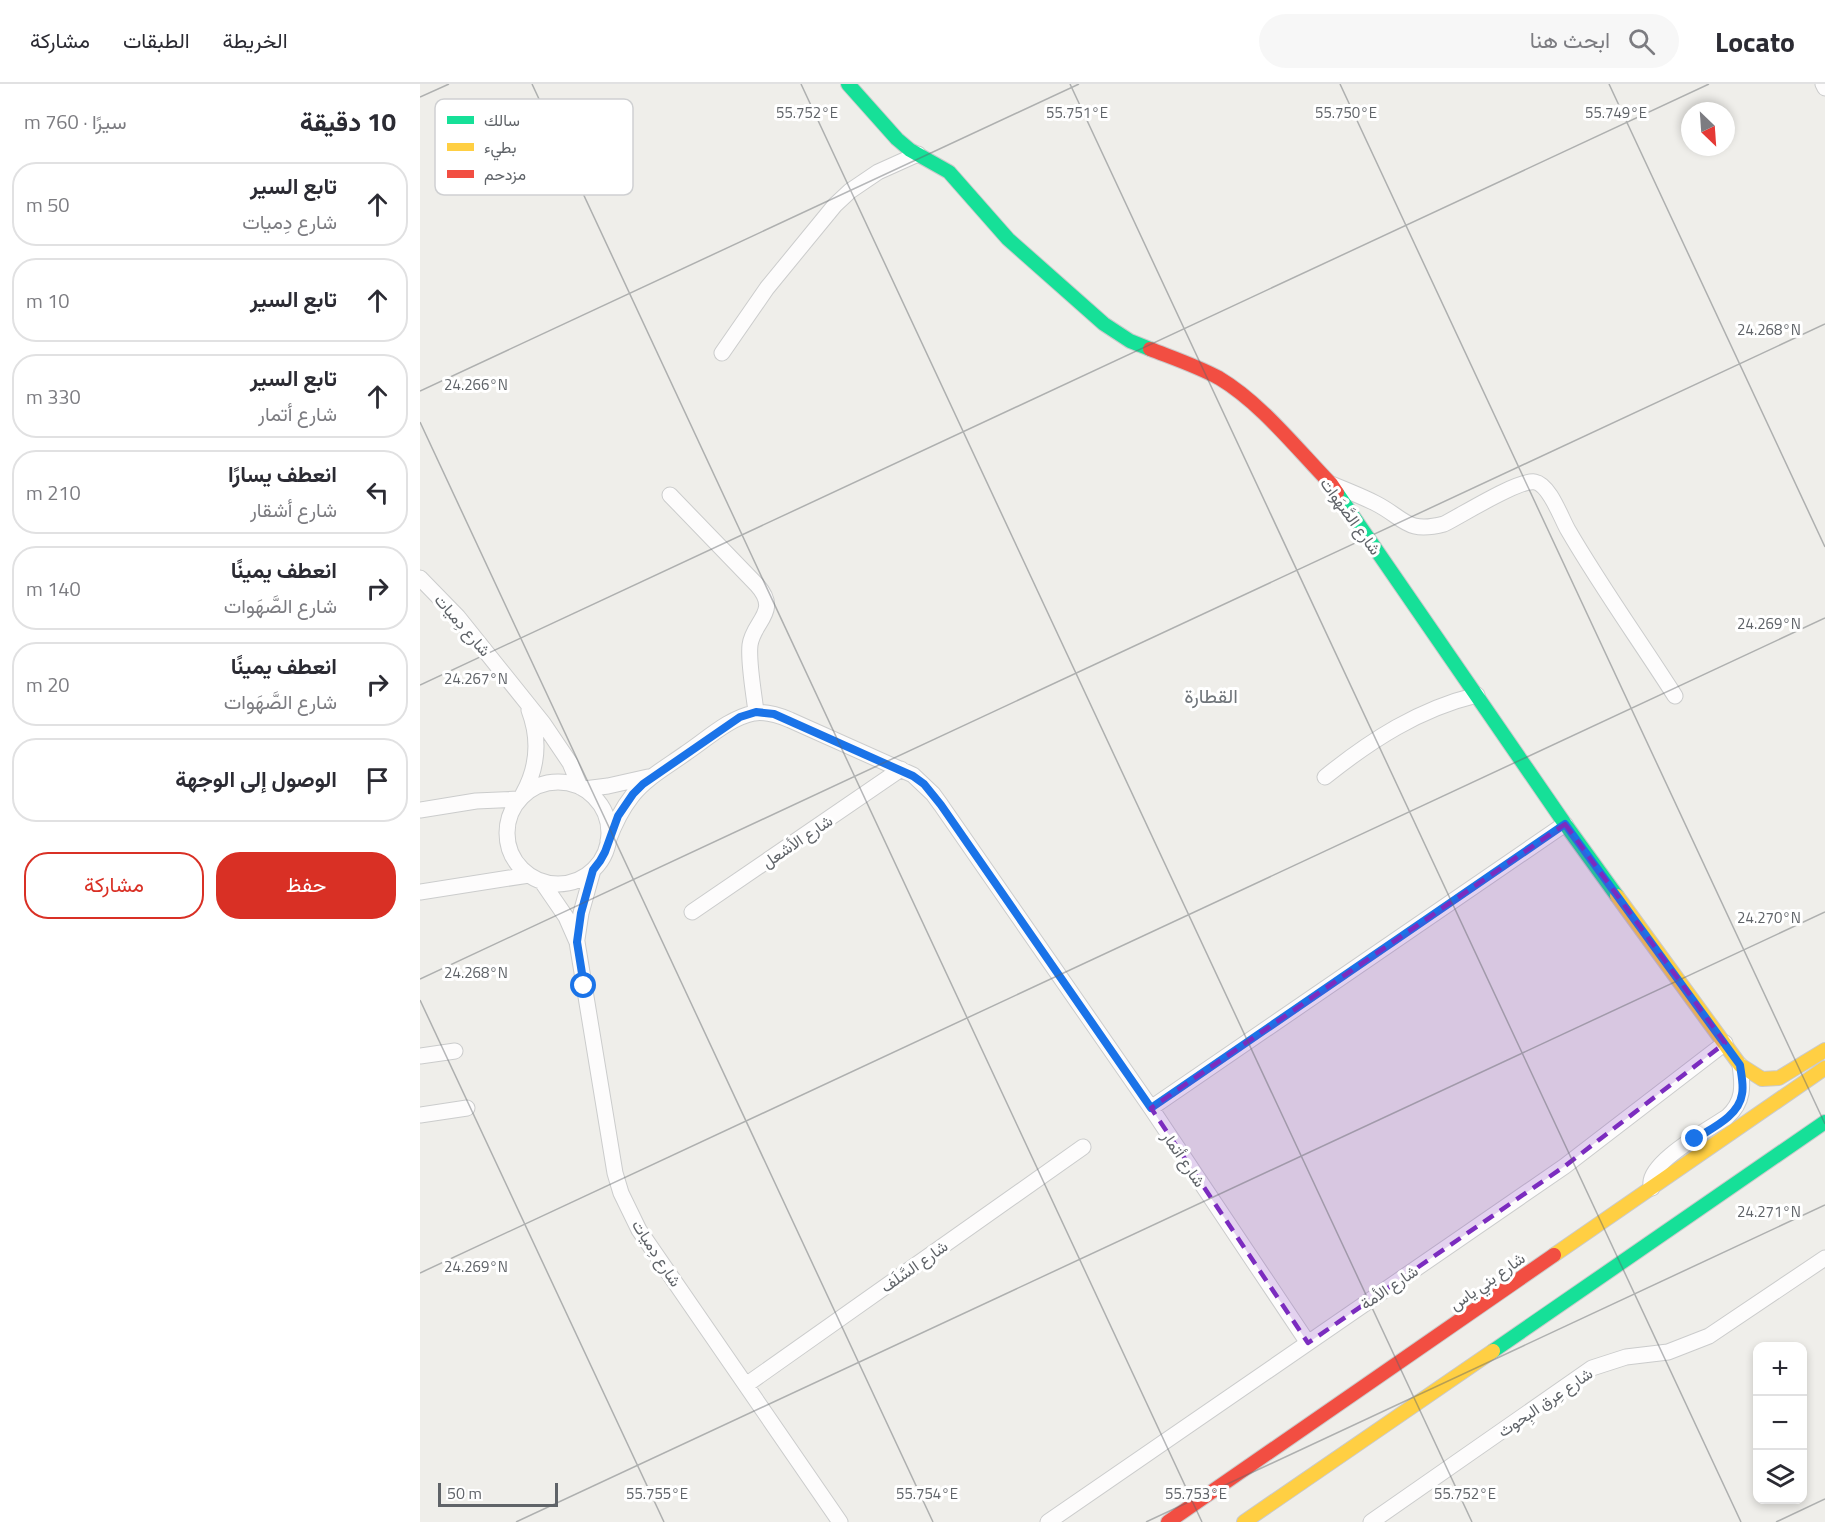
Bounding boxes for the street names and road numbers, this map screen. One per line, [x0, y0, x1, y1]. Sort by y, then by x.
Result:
street label: شارع الصَّهَوات [1315, 472, 1387, 560]
street label: شارع دِميات [429, 588, 497, 662]
street label: شارع الأشعل [757, 808, 837, 874]
street label: شارع أتمار [1156, 1125, 1212, 1192]
street label: شارع دِميات [626, 1215, 688, 1291]
street label: شارع السَّلَف [875, 1234, 953, 1298]
street label: شارع بني ياس [1444, 1246, 1531, 1318]
street label: شارع الأمة [1355, 1259, 1423, 1315]
street label: شارع عِرق البِحوث [1493, 1361, 1598, 1443]

